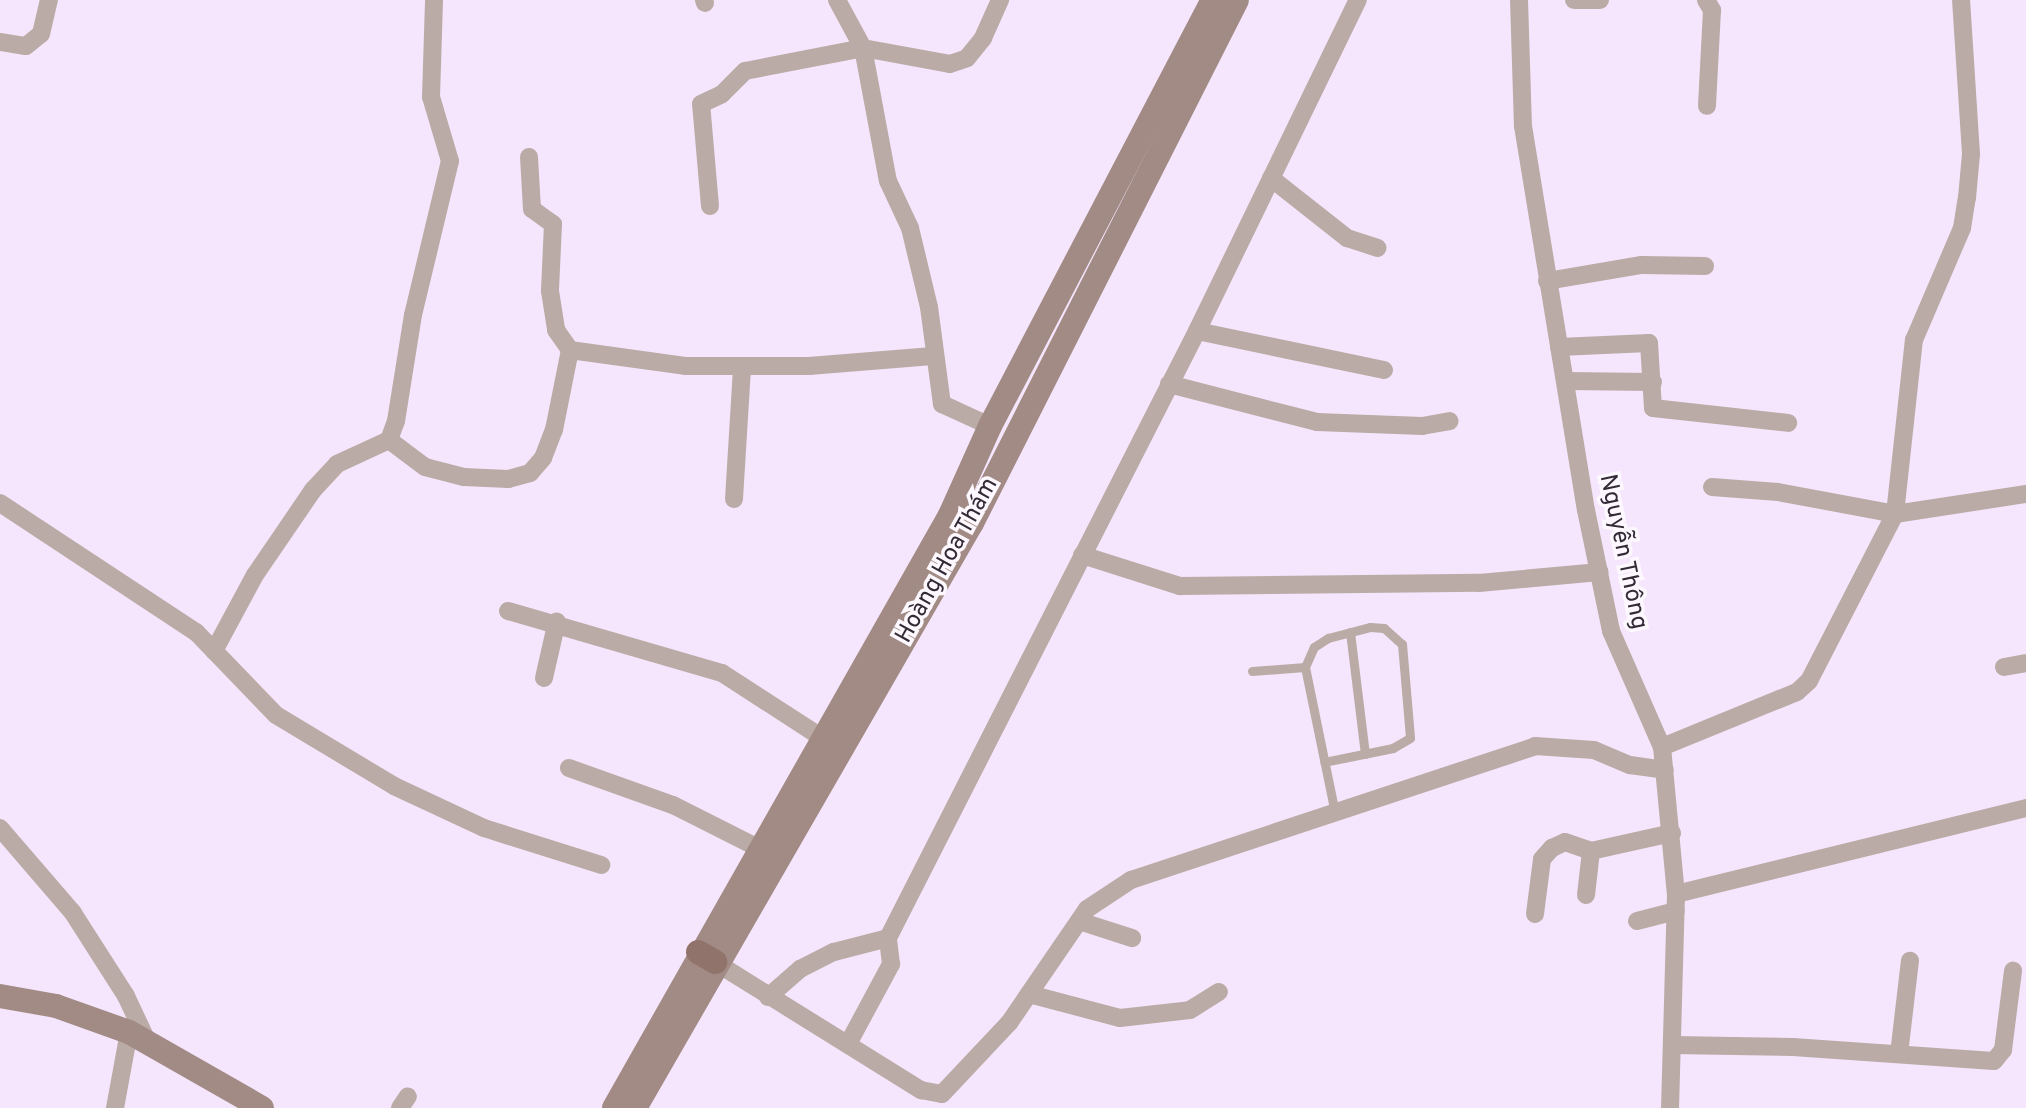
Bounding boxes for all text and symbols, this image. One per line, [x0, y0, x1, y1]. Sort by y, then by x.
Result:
street label: Nguyễn Thông [1591, 471, 1653, 633]
street label: Hoàng Hoa Thám [890, 473, 1006, 649]

